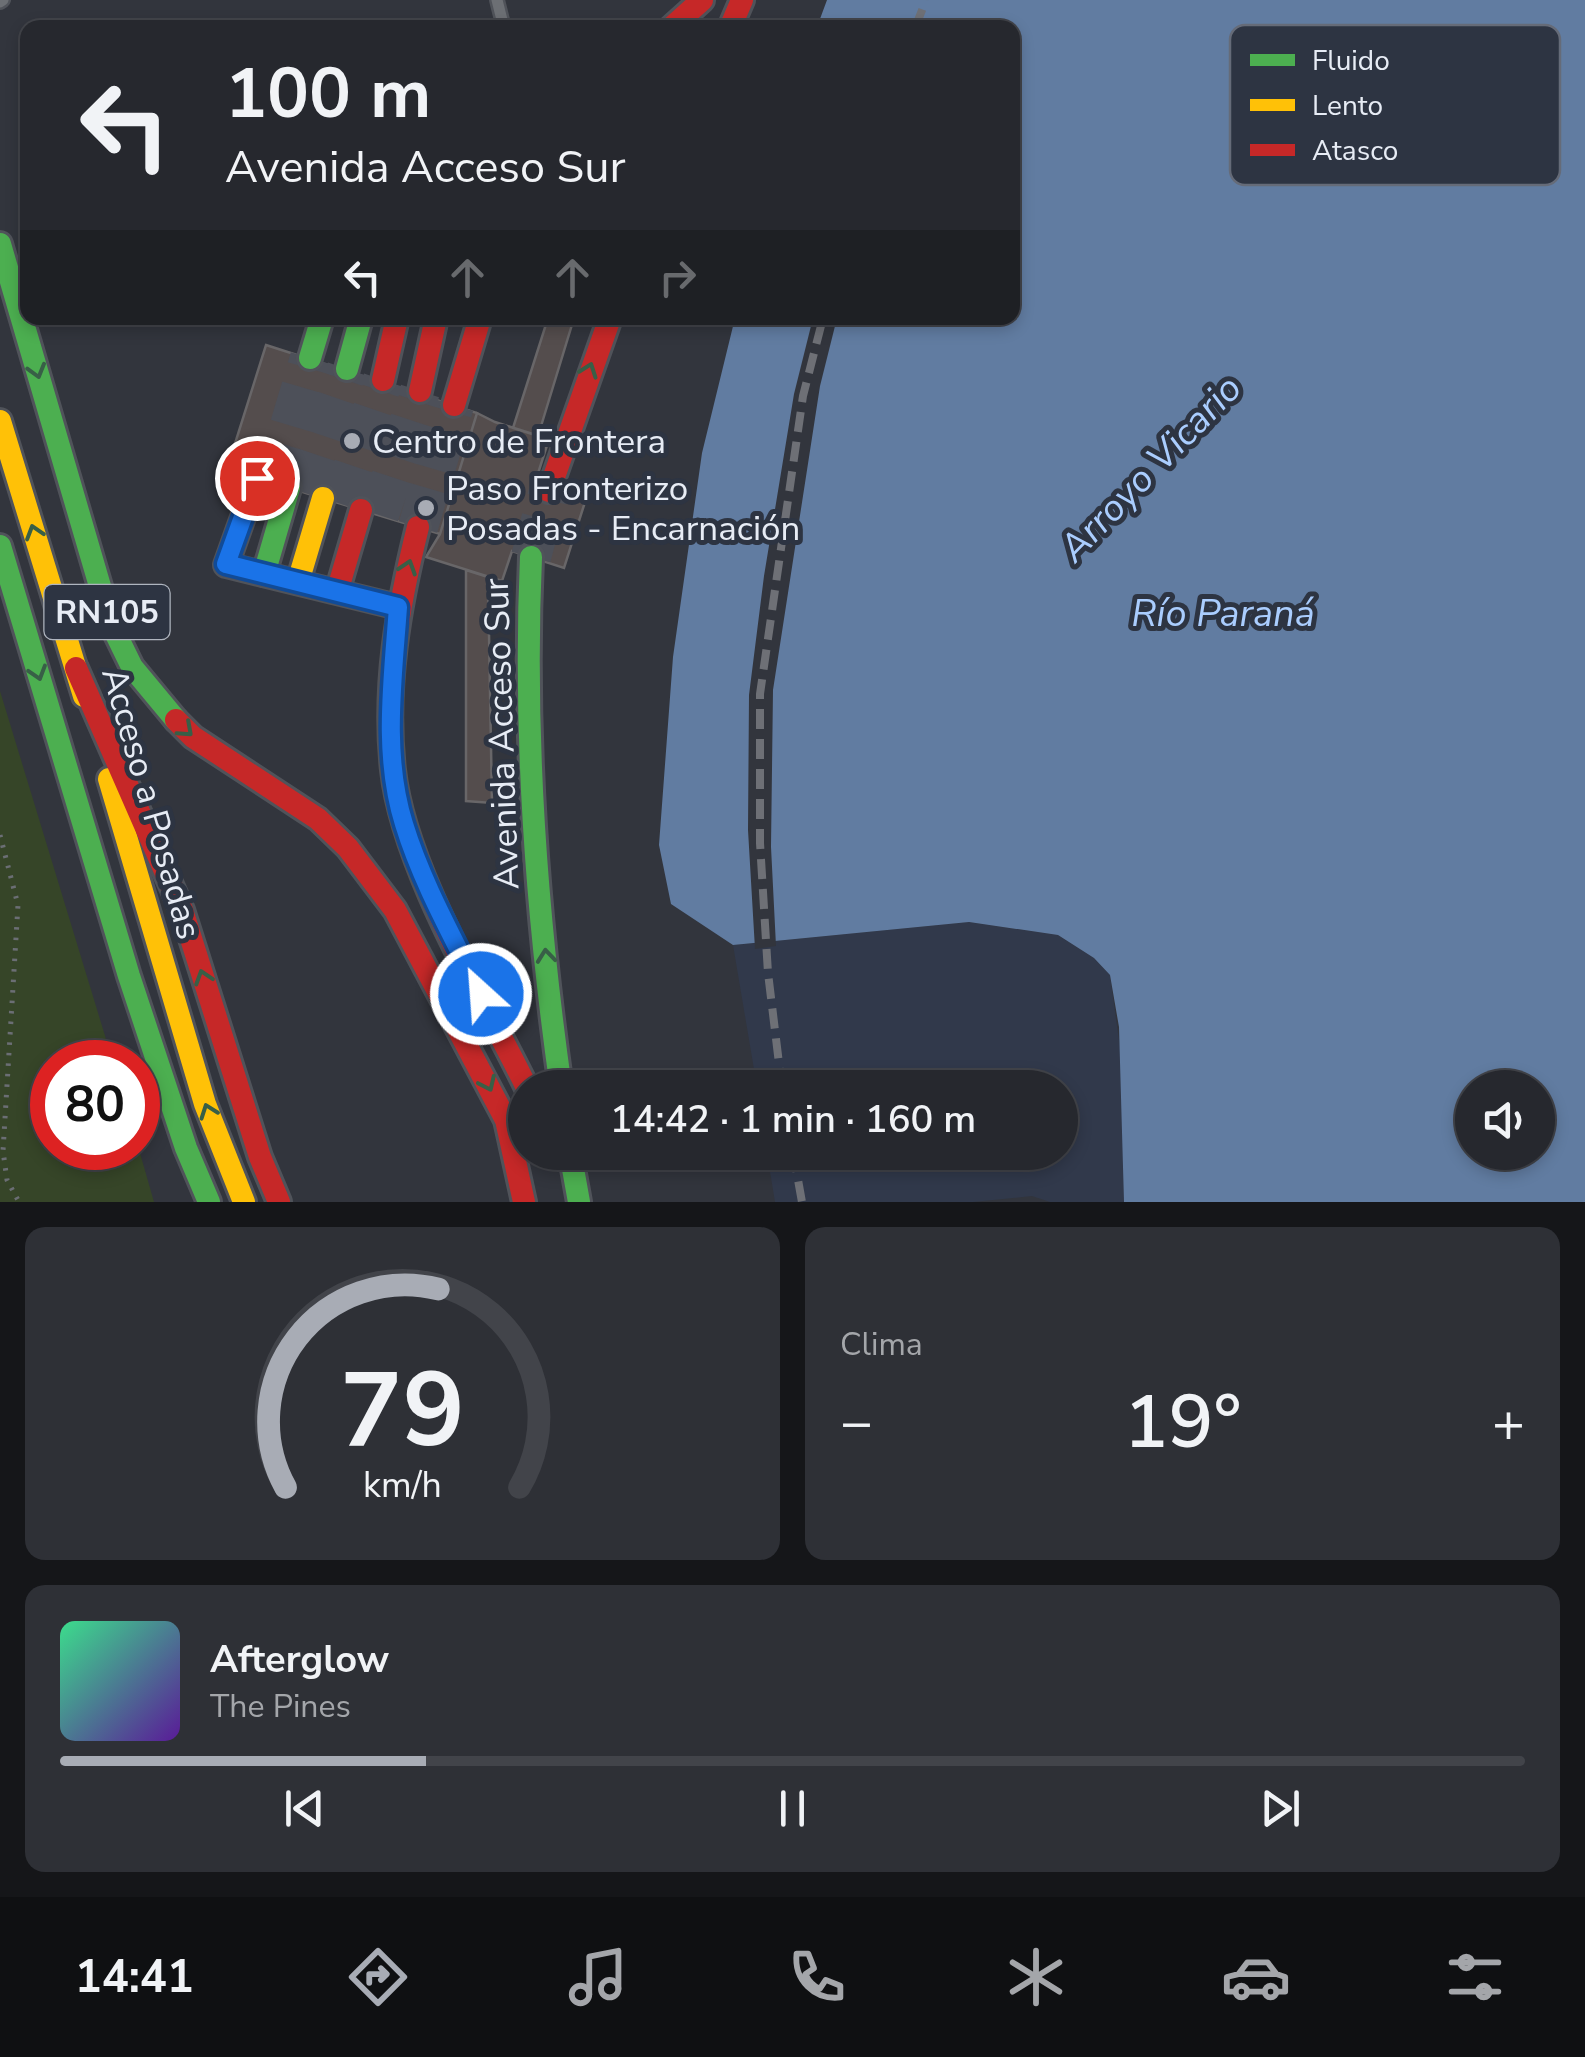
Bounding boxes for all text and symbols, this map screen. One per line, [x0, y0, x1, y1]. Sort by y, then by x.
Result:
legend [1230, 25, 1560, 185]
text: Fluido [1312, 42, 1390, 80]
text: 100 m [225, 46, 431, 142]
icon: left [60, 60, 190, 190]
text: Lento [1312, 87, 1383, 125]
text: Atasco [1312, 132, 1398, 170]
text: Avenida Acceso Sur [225, 137, 626, 198]
icon: left [335, 250, 390, 305]
icon: ahead [440, 250, 495, 305]
icon: ahead [545, 250, 600, 305]
icon: right [650, 250, 705, 305]
one-way arrow [26, 362, 47, 379]
one-way arrow [577, 363, 598, 380]
water label: Arroyo Vicario [1047, 364, 1253, 574]
place label: Centro de Frontera [372, 418, 666, 465]
marker: Centro de Frontera [341, 430, 363, 452]
pin [215, 436, 300, 521]
icon: arrive [230, 451, 285, 506]
place label: Paso Fronterizo Posadas - Encarnación [446, 465, 800, 552]
marker: Paso Fronterizo Posadas - Encarnación [415, 497, 437, 519]
one-way arrow [25, 524, 46, 541]
one-way arrow [397, 559, 417, 576]
street label: Avenida Acceso Sur [473, 577, 530, 891]
road number: RN105 [44, 585, 170, 639]
water label: Río Paraná [1131, 588, 1315, 639]
street label: Acceso a Posadas [90, 662, 213, 944]
one-way arrow [26, 664, 47, 681]
one-way arrow [175, 718, 193, 736]
position arrow [429, 942, 533, 1046]
one-way arrow [536, 947, 557, 963]
one-way arrow [194, 969, 215, 986]
speed limit sign: 80 [30, 1040, 160, 1170]
map controls [1455, 1070, 1555, 1170]
button: sound [1455, 1070, 1555, 1170]
one-way arrow [476, 1074, 496, 1092]
text: 14:42 · 1 min · 160 m [610, 1094, 976, 1145]
one-way arrow [199, 1104, 220, 1121]
text: Clima [840, 1323, 923, 1366]
text: 79 [340, 1340, 465, 1482]
text: 19° [1123, 1371, 1242, 1473]
text: − [840, 1385, 873, 1460]
text: + [1492, 1385, 1525, 1460]
text: km/h [363, 1461, 442, 1510]
text: Afterglow [210, 1634, 389, 1685]
text: The Pines [210, 1685, 351, 1728]
icon: previous [277, 1781, 332, 1836]
icon: pause [765, 1781, 820, 1836]
icon: next [1253, 1781, 1308, 1836]
icon: directions [343, 1942, 413, 2012]
icon: music [563, 1942, 633, 2012]
icon: phone [782, 1942, 852, 2012]
icon: climate [1001, 1942, 1071, 2012]
icon: car [1221, 1942, 1291, 2012]
icon: filters [1440, 1942, 1510, 2012]
text: 14:41 [75, 1947, 194, 2008]

